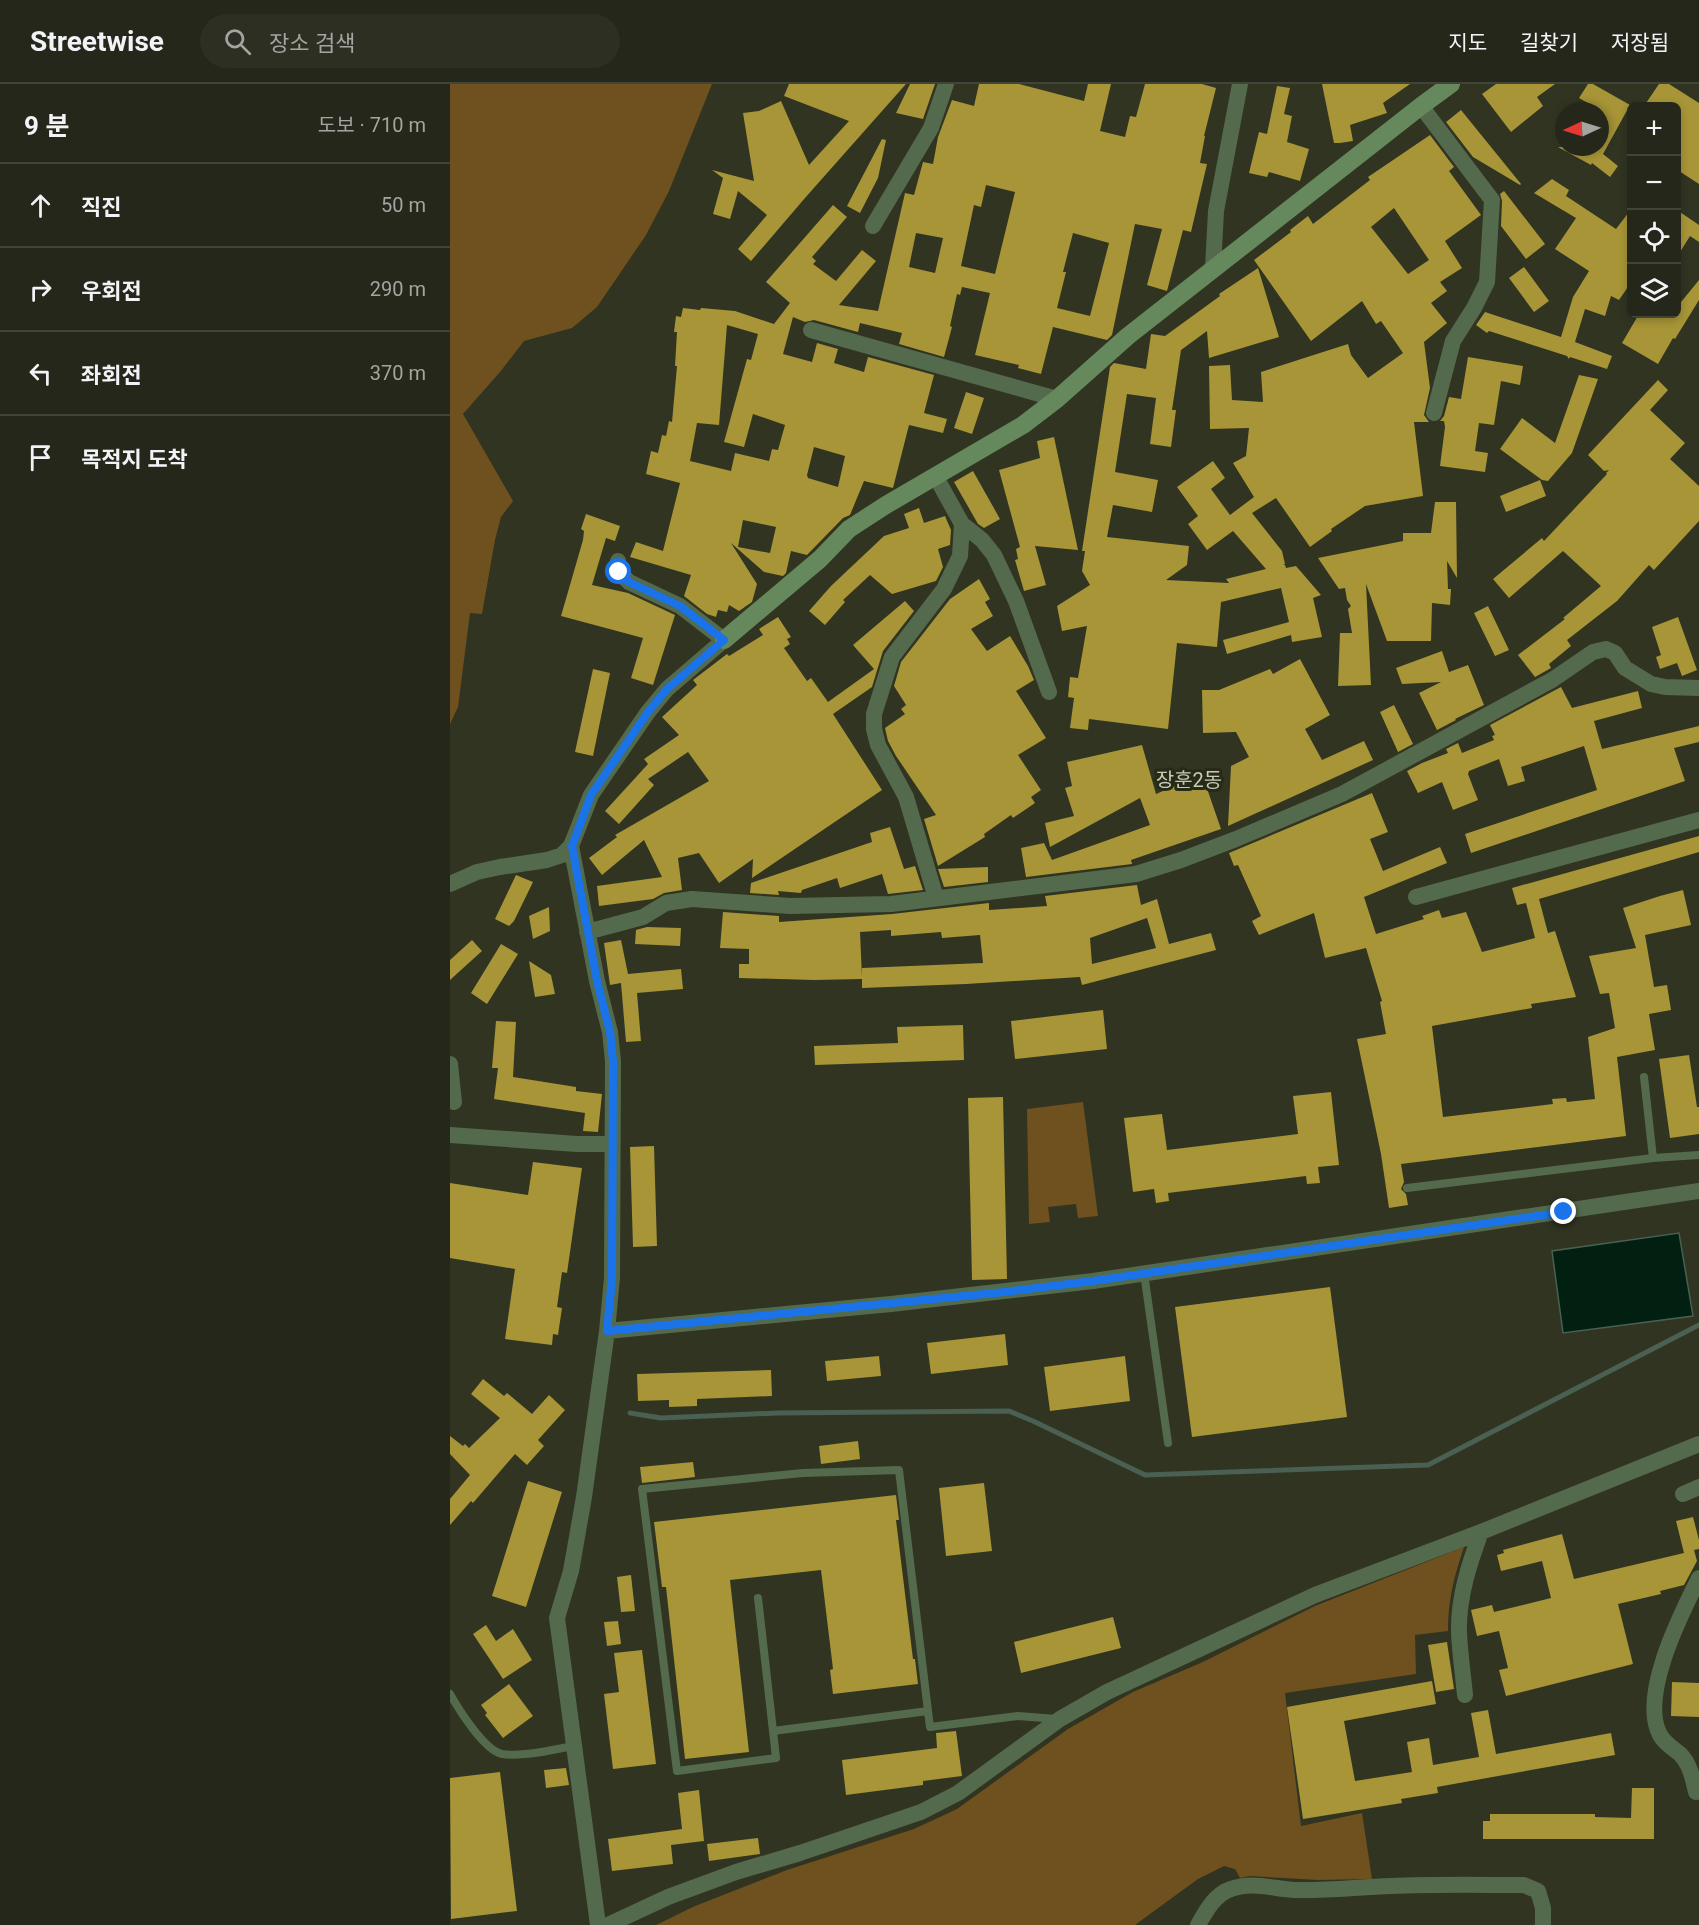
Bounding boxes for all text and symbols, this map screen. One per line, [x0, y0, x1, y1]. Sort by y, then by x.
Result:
search box [200, 14, 620, 68]
text: Streetwise [30, 25, 164, 58]
icon: search [221, 25, 254, 58]
text: 장소 검색 [269, 31, 355, 56]
text: 지도 [1448, 31, 1487, 55]
text: 길찾기 [1520, 31, 1578, 55]
text: 저장됨 [1611, 31, 1669, 55]
north arrow [1555, 102, 1609, 156]
map controls [1627, 102, 1681, 318]
button: + [1627, 102, 1681, 156]
text: 9 분 [24, 111, 69, 141]
text: 도보 · 710 m [318, 113, 426, 137]
button: − [1627, 156, 1681, 210]
icon: ahead [24, 189, 57, 222]
text: 50 m [381, 193, 426, 217]
text: 직진 [81, 195, 121, 220]
button: locate [1627, 210, 1681, 264]
button: layers [1627, 264, 1681, 318]
icon: right [24, 273, 57, 306]
text: 290 m [370, 277, 426, 301]
text: 우회전 [81, 279, 142, 304]
icon: left [24, 357, 57, 390]
text: 370 m [370, 361, 426, 385]
text: 좌회전 [81, 363, 142, 388]
icon: arrive [24, 441, 57, 474]
text: 목적지 도착 [81, 447, 188, 472]
route start [605, 558, 631, 584]
district label: 장훈2동 [1156, 768, 1222, 792]
route end [1550, 1198, 1576, 1224]

